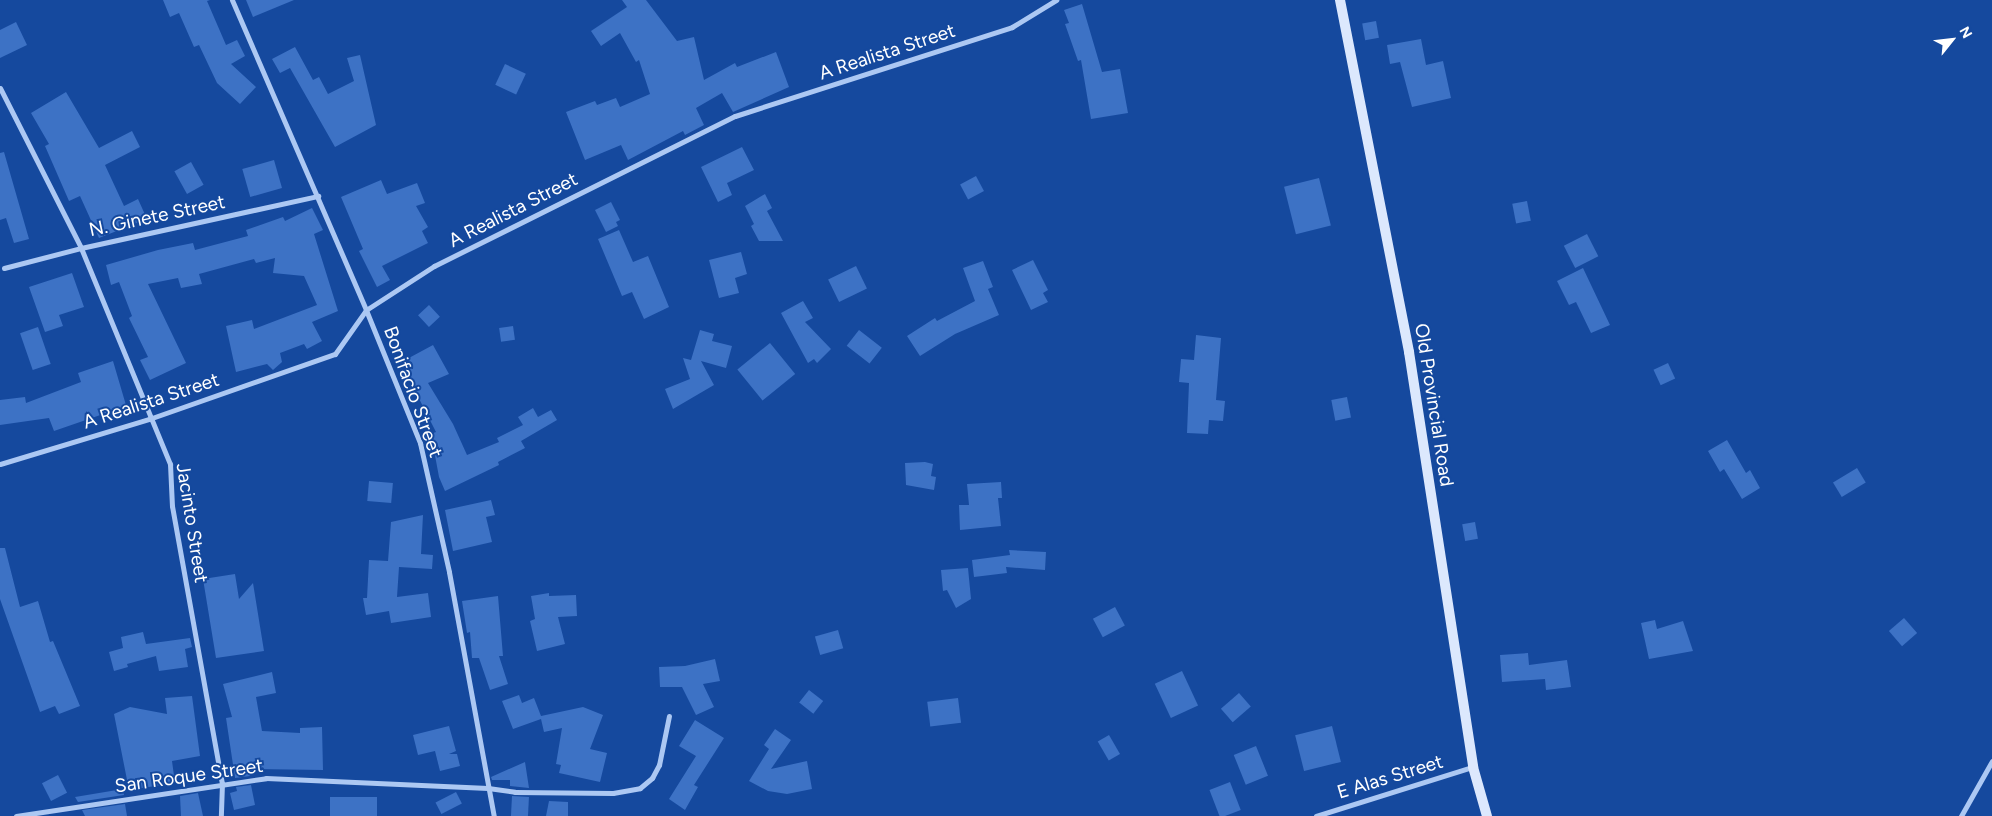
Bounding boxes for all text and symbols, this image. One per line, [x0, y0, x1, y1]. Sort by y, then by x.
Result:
north arrow [1927, 15, 1977, 65]
street label: A Realista Street [816, 19, 958, 85]
text: N [1955, 24, 1976, 41]
street label: A Realista Street [445, 168, 581, 252]
street label: N. Ginete Street [87, 190, 227, 242]
street label: Old Provincial Road [1410, 322, 1458, 488]
street label: Bonifacio Street [379, 323, 447, 461]
street label: A Realista Street [80, 368, 222, 434]
street label: Jacinto Street [171, 462, 213, 584]
street label: E Alas Street [1334, 750, 1446, 804]
street label: San Roque Street [113, 754, 265, 798]

